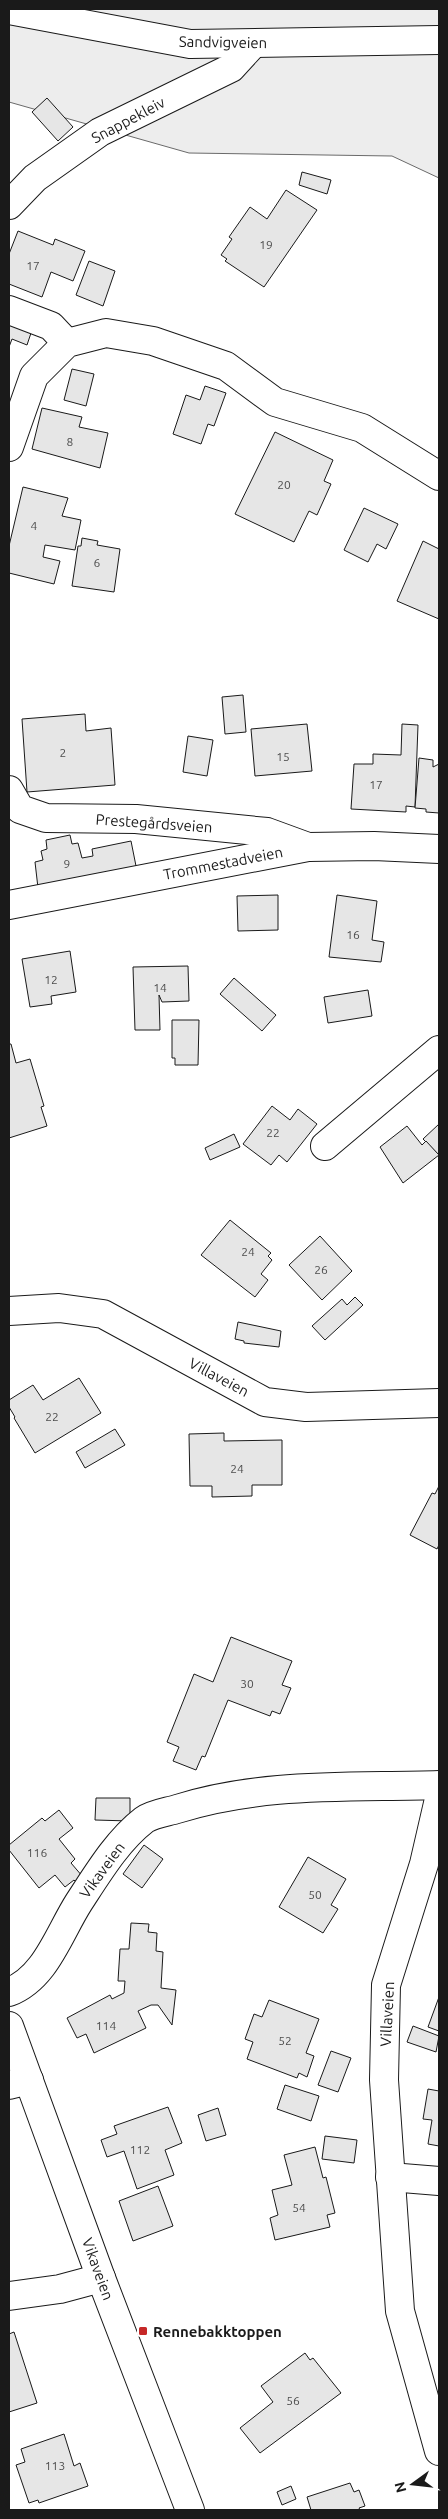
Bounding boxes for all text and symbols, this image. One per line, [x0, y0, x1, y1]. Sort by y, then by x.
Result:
street label: Sandvigveien [179, 33, 267, 51]
street label: Snappekleiv [88, 93, 168, 146]
house number: 19 [259, 238, 273, 251]
house number: 17 [26, 259, 40, 272]
house number: 8 [67, 435, 74, 448]
house number: 20 [277, 478, 291, 491]
house number: 4 [31, 519, 38, 532]
house number: 6 [94, 556, 101, 569]
house number: 2 [60, 746, 66, 759]
house number: 15 [276, 750, 290, 763]
house number: 17 [369, 778, 383, 791]
street label: Prestegårdsveien [95, 810, 213, 836]
street label: Trommestadveien [162, 843, 284, 883]
house number: 9 [64, 857, 70, 870]
house number: 16 [346, 928, 360, 941]
house number: 12 [44, 973, 58, 986]
house number: 14 [153, 981, 167, 994]
house number: 22 [266, 1126, 280, 1139]
house number: 24 [241, 1245, 255, 1258]
house number: 26 [314, 1263, 328, 1276]
street label: Villaveien [186, 1354, 252, 1400]
house number: 22 [45, 1410, 59, 1423]
house number: 24 [230, 1462, 244, 1475]
house number: 30 [240, 1677, 254, 1690]
street label: Vikaveien [76, 1839, 128, 1901]
house number: 116 [27, 1846, 47, 1859]
house number: 50 [308, 1888, 322, 1901]
street label: Villaveien [377, 1981, 397, 2047]
house number: 114 [96, 2019, 116, 2032]
house number: 52 [278, 2034, 292, 2047]
house number: 112 [130, 2143, 150, 2156]
house number: 54 [292, 2201, 306, 2214]
street label: Vikaveien [79, 2236, 117, 2302]
place label: Rennebakktoppen [153, 2323, 282, 2340]
marker: Rennebakktoppen [137, 2325, 149, 2337]
house number: 56 [286, 2394, 300, 2407]
house number: 113 [45, 2459, 65, 2472]
north arrow [388, 2459, 438, 2509]
text: N [391, 2480, 410, 2494]

